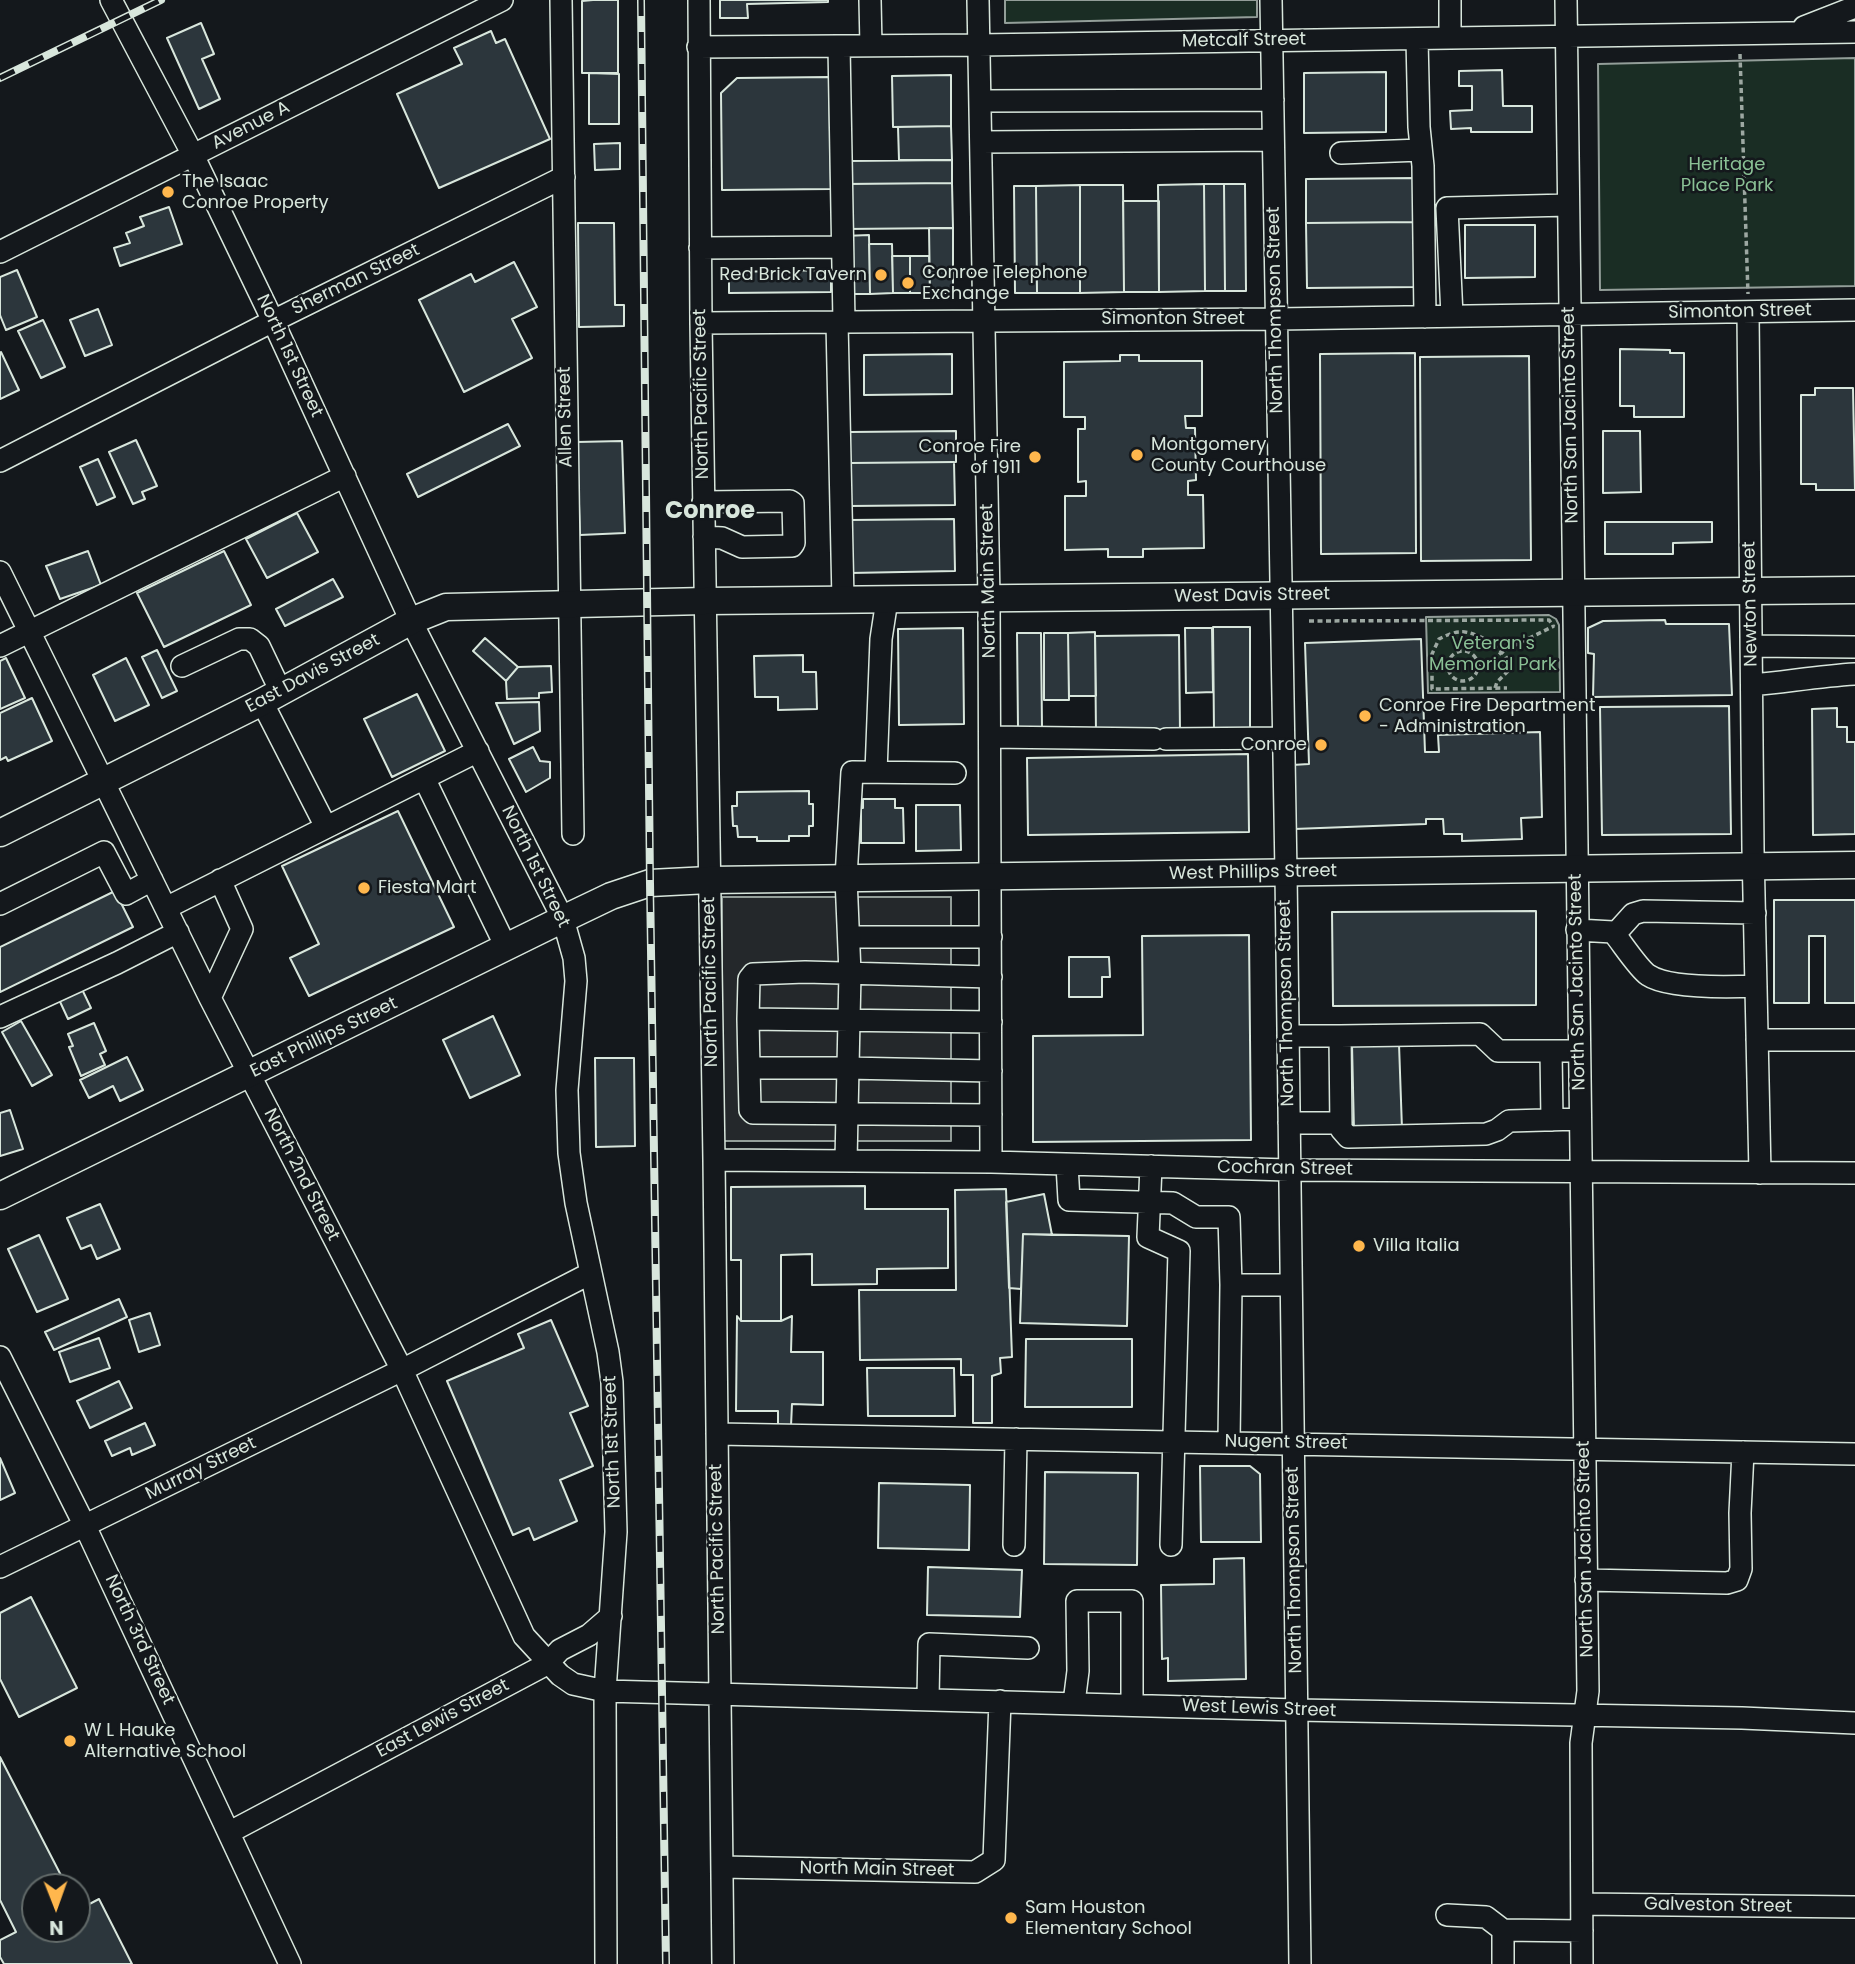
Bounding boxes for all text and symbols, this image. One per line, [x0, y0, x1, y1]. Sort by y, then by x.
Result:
street label: Metcalf Street [1182, 29, 1306, 53]
street label: Avenue A [208, 97, 294, 155]
park label: Heritage Place Park [1681, 154, 1773, 196]
place label: The Isaac Conroe Property [182, 171, 329, 214]
marker: The Isaac Conroe Property [160, 184, 176, 200]
street label: North Thompson Street [1263, 206, 1289, 414]
street label: Sherman Street [288, 240, 424, 320]
place label: Conroe Telephone Exchange [922, 262, 1088, 304]
place label: Red Brick Tavern [719, 264, 867, 286]
marker: Red Brick Tavern [873, 267, 889, 283]
marker: Conroe Telephone Exchange [900, 275, 916, 291]
street label: North 1st Street [251, 291, 327, 421]
street label: Simonton Street [1668, 300, 1812, 324]
street label: North San Jacinto Street [1558, 306, 1584, 524]
street label: Simonton Street [1101, 308, 1245, 330]
street label: North Pacific Street [690, 309, 714, 479]
street label: Allen Street [554, 366, 578, 468]
place label: Montgomery County Courthouse [1151, 434, 1326, 476]
place label: Conroe Fire of 1911 [918, 436, 1021, 478]
marker: Montgomery County Courthouse [1129, 447, 1145, 463]
marker: Conroe Fire of 1911 [1027, 449, 1043, 465]
district label: Conroe [665, 498, 755, 526]
street label: North Main Street [977, 503, 1001, 659]
street label: Newton Street [1739, 541, 1763, 667]
street label: West Davis Street [1174, 584, 1330, 608]
street label: East Davis Street [242, 630, 384, 718]
park label: Veteran's Memorial Park [1429, 633, 1557, 676]
place label: Conroe Fire Department - Administration [1379, 695, 1596, 738]
marker: Conroe Fire Department - Administration [1357, 708, 1373, 724]
place label: Conroe [1241, 734, 1307, 756]
marker: Conroe [1313, 737, 1329, 753]
street label: North 1st Street [496, 803, 574, 931]
street label: West Phillips Street [1169, 861, 1337, 885]
street label: North San Jacinto Street [1565, 873, 1591, 1091]
place label: Fiesta Mart [378, 877, 477, 899]
marker: Fiesta Mart [356, 880, 372, 896]
street label: North Pacific Street [699, 897, 723, 1067]
street label: North Thompson Street [1274, 899, 1300, 1107]
street label: East Phillips Street [247, 993, 401, 1083]
street label: North 2nd Street [258, 1105, 344, 1245]
street label: Cochran Street [1217, 1157, 1353, 1181]
place label: Villa Italia [1373, 1235, 1460, 1257]
marker: Villa Italia [1351, 1238, 1367, 1254]
street label: North 1st Street [600, 1375, 626, 1509]
street label: Nugent Street [1224, 1431, 1348, 1455]
street label: Murray Street [142, 1433, 260, 1505]
street label: North San Jacinto Street [1573, 1440, 1599, 1658]
street label: North Pacific Street [706, 1464, 730, 1634]
street label: North Thompson Street [1282, 1466, 1308, 1674]
street label: North 3rd Street [99, 1572, 179, 1708]
street label: East Lewis Street [373, 1675, 513, 1763]
street label: West Lewis Street [1181, 1696, 1337, 1722]
place label: W L Hauke Alternative School [84, 1720, 246, 1762]
marker: W L Hauke Alternative School [62, 1733, 78, 1749]
street label: North Main Street [799, 1858, 955, 1882]
north arrow [21, 1873, 91, 1943]
street label: Galveston Street [1644, 1894, 1792, 1918]
place label: Sam Houston Elementary School [1025, 1897, 1192, 1940]
marker: Sam Houston Elementary School [1003, 1910, 1019, 1926]
text: N [49, 1914, 64, 1941]

